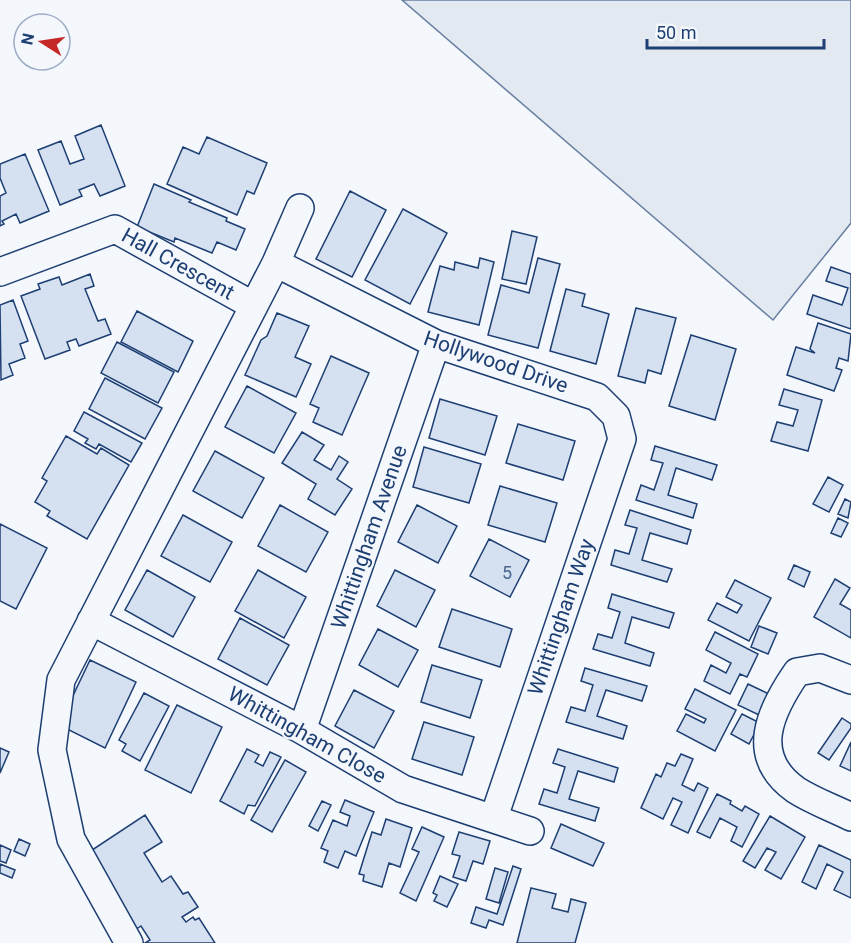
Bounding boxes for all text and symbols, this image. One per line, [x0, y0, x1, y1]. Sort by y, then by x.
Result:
north arrow [12, 12, 72, 72]
scale bar [647, 12, 824, 50]
text: 50 m [656, 22, 696, 43]
text: N [17, 31, 38, 46]
street label: Hall Crescent [118, 223, 239, 305]
street label: Hollywood Drive [421, 326, 571, 398]
street label: Whittingham Avenue [326, 442, 412, 632]
street label: Whittingham Way [523, 536, 599, 698]
house number: 5 [502, 562, 512, 583]
street label: Whittingham Close [224, 682, 390, 788]

